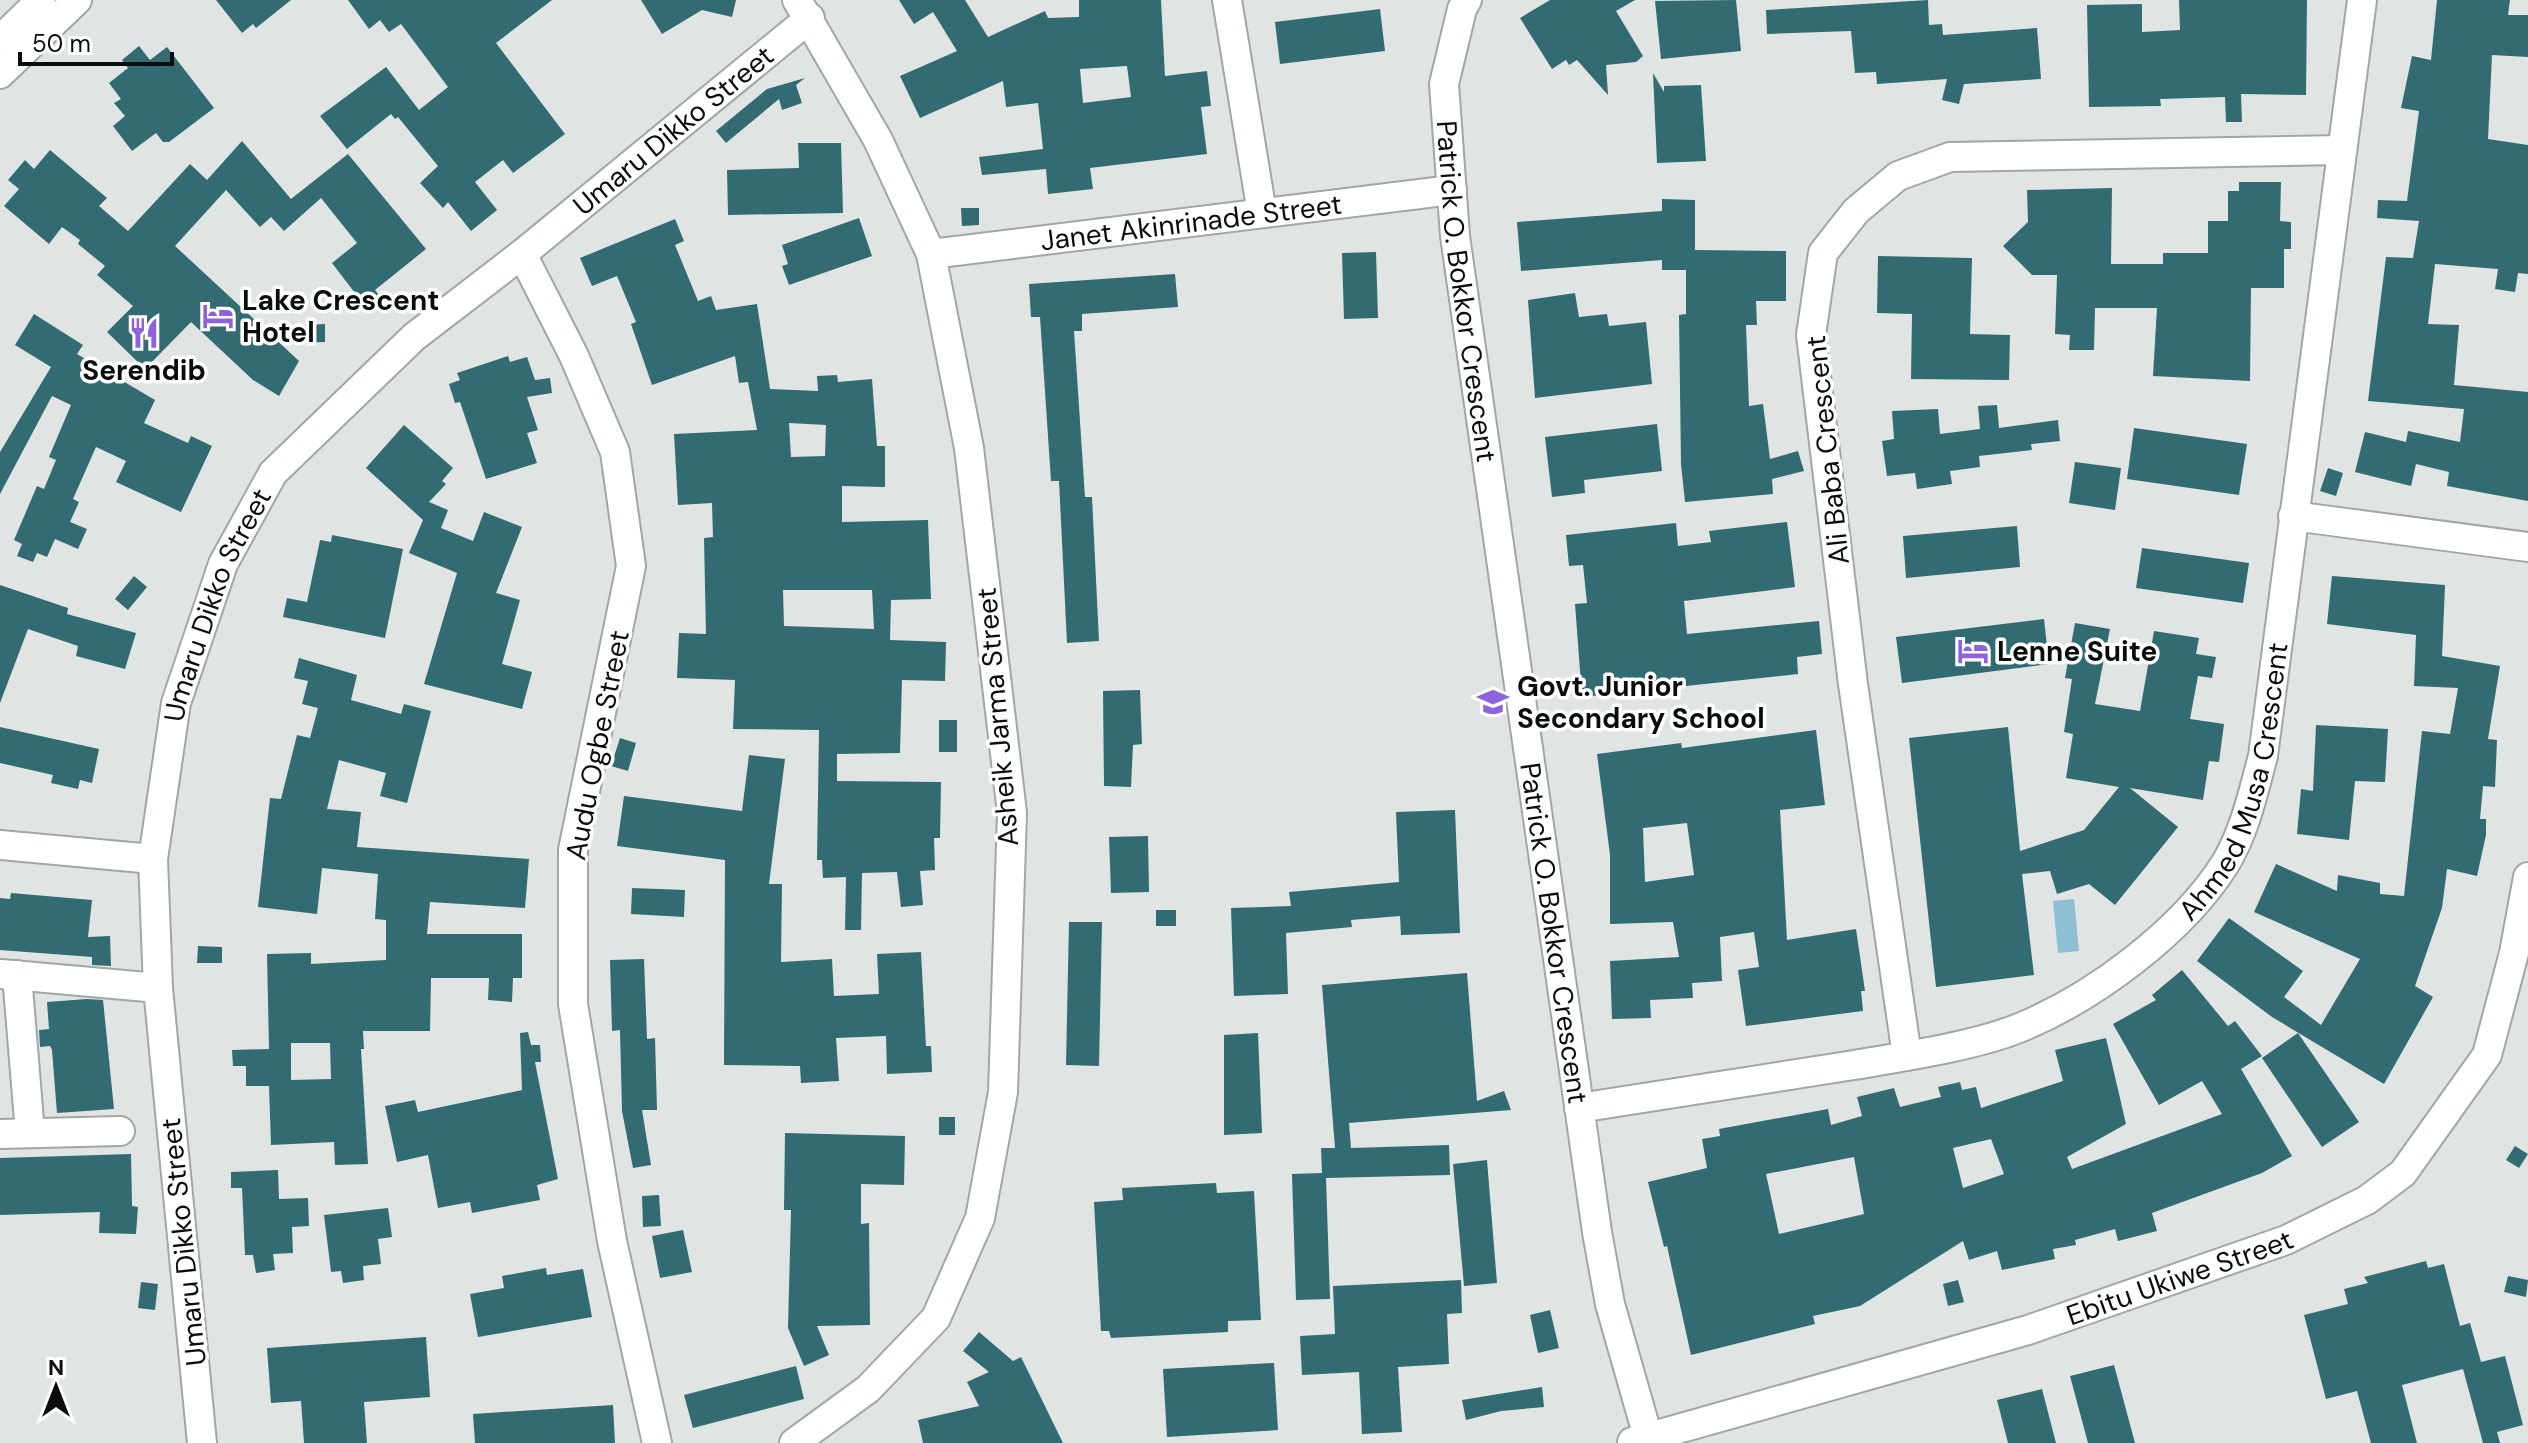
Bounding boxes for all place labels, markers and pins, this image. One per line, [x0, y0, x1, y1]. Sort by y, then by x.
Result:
place label: Lake Crescent Hotel [242, 282, 439, 351]
hotel icon: Lake Crescent Hotel [201, 299, 235, 333]
restaurant icon: Serendib [127, 316, 161, 350]
place label: Serendib [82, 352, 206, 389]
place label: Lenne Suite [1997, 633, 2157, 670]
hotel icon: Lenne Suite [1956, 634, 1990, 668]
place label: Govt. Junior Secondary School [1517, 668, 1765, 737]
school or university icon: Govt. Junior Secondary School [1476, 685, 1510, 719]

